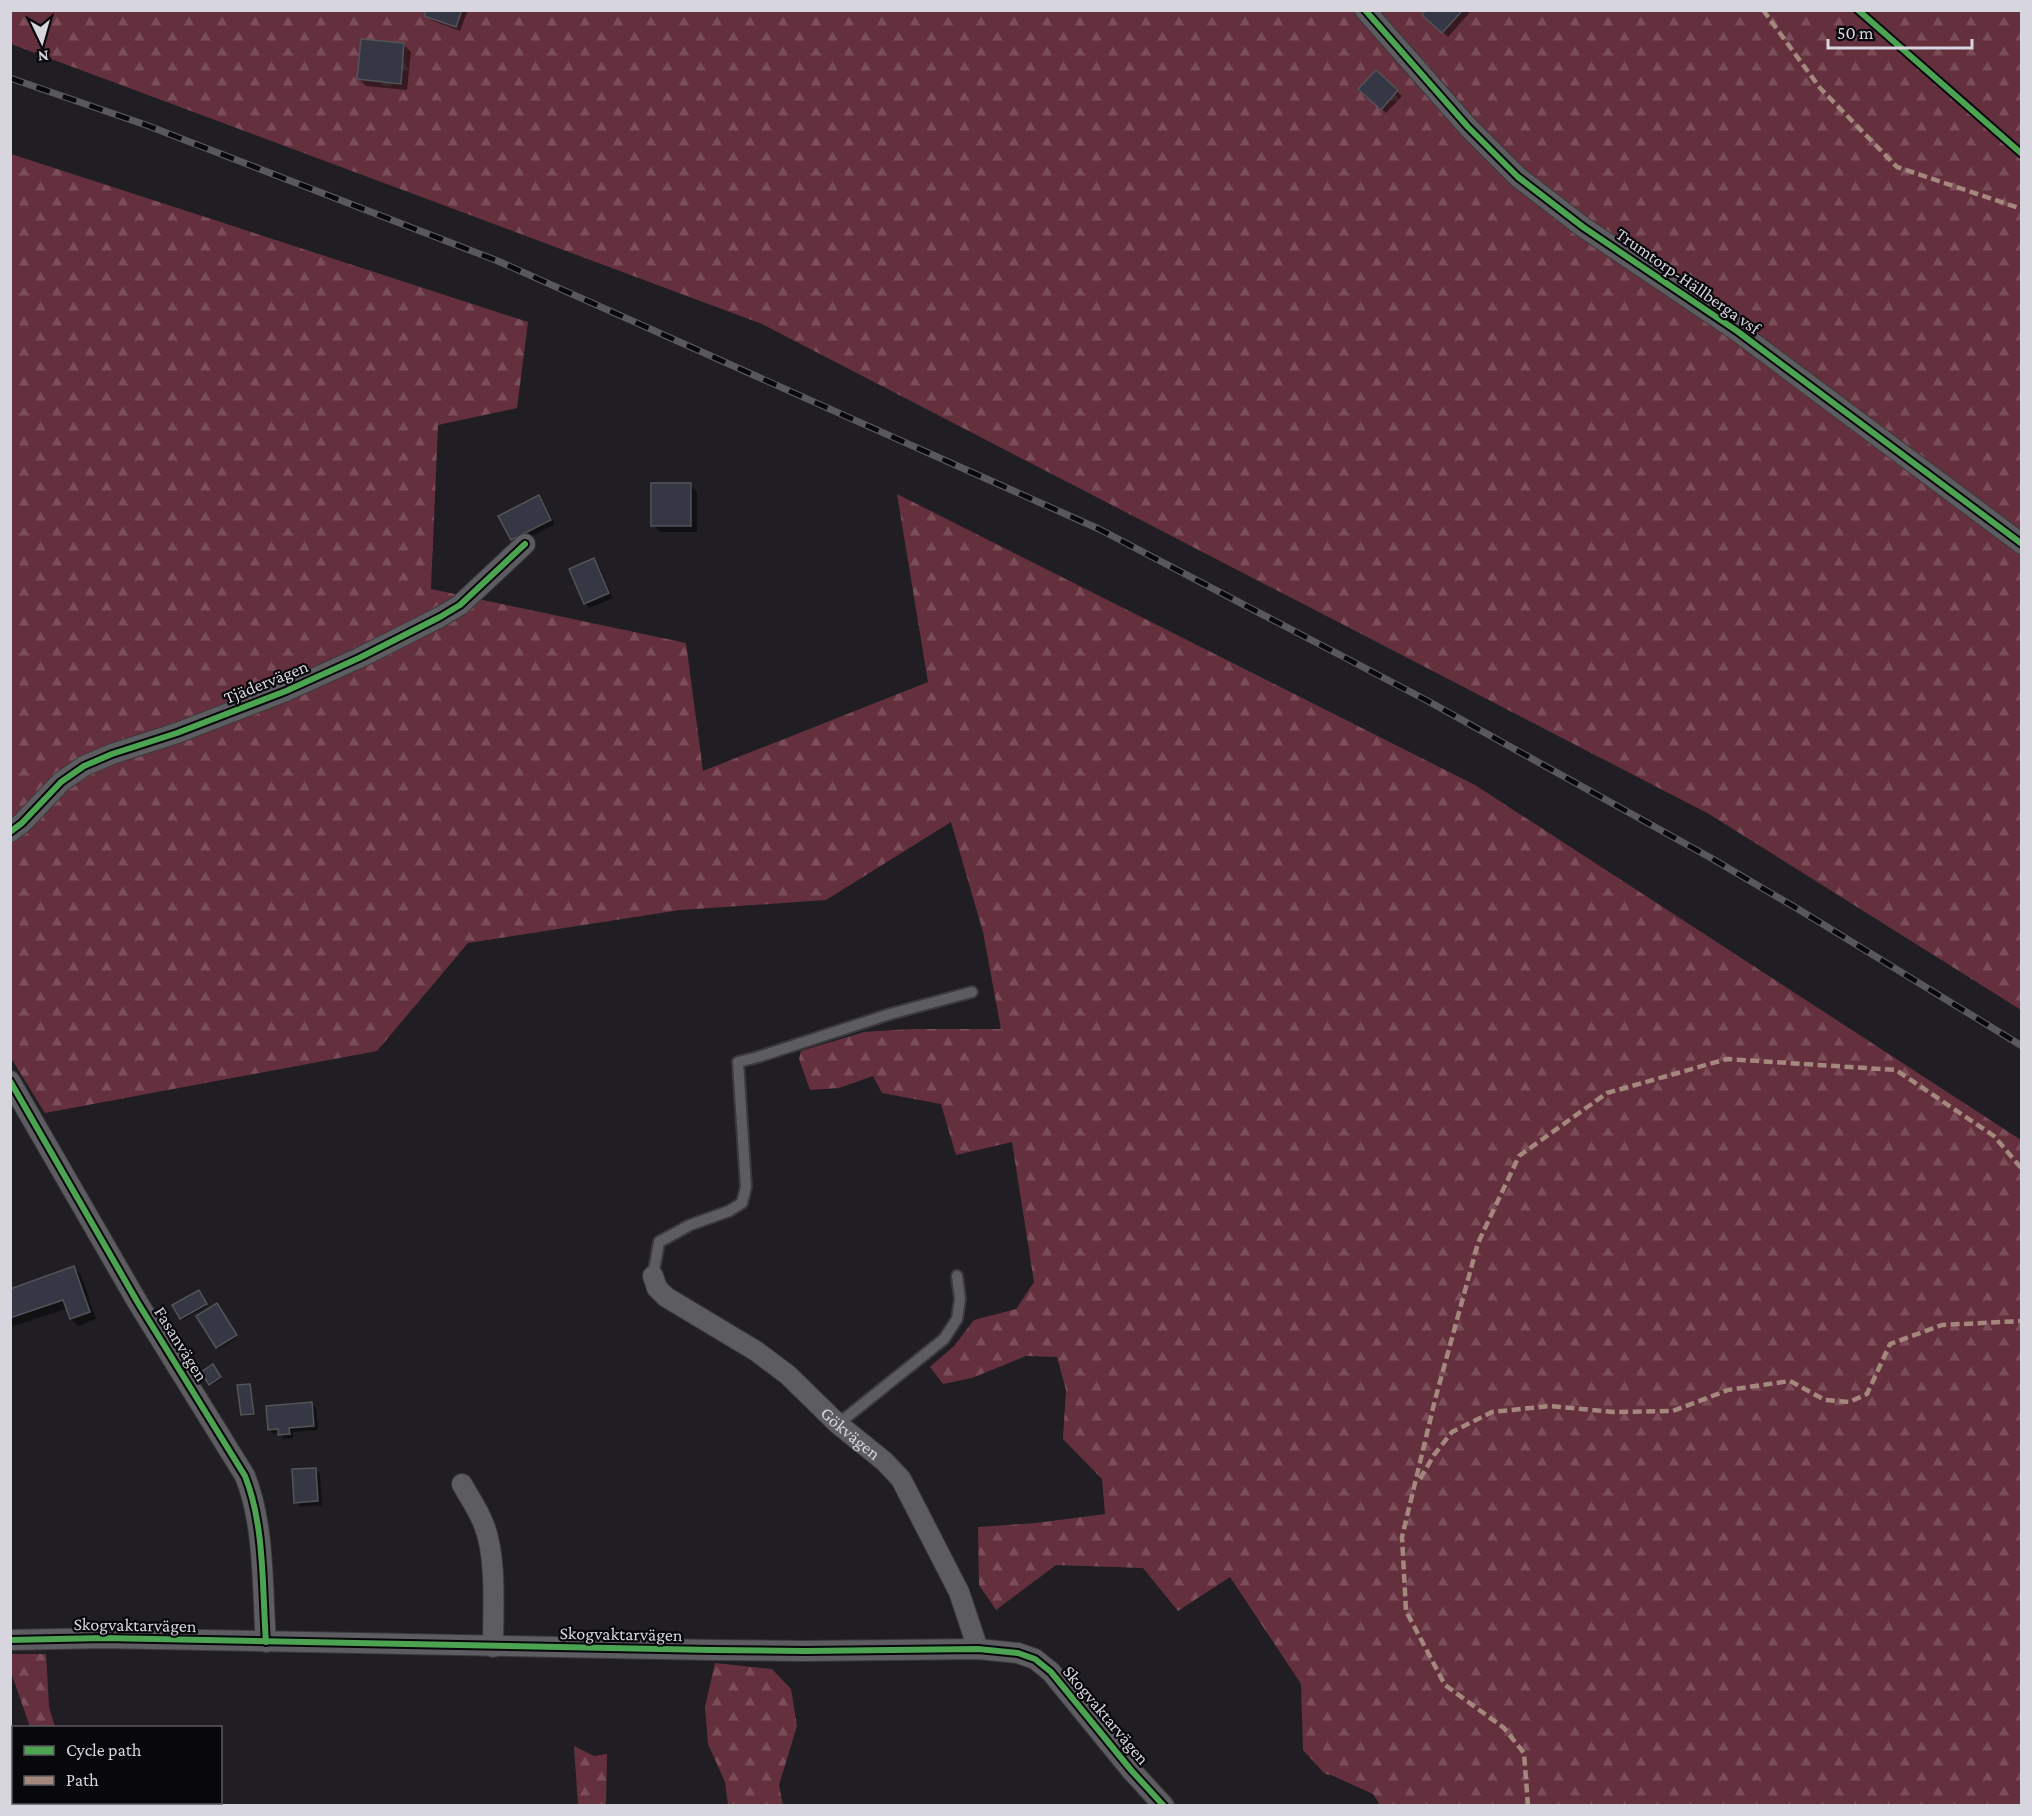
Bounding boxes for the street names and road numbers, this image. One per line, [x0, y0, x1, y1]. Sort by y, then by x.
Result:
street label: Trumtorp-Hällberga vsf [1612, 224, 1765, 339]
street label: Tjädervägen [221, 656, 312, 709]
street label: Fasanvägen [150, 1303, 212, 1385]
street label: Gökvägen [817, 1403, 885, 1464]
street label: Skogvaktarvägen [73, 1614, 197, 1636]
street label: Skogvaktarvägen [559, 1623, 683, 1645]
street label: Skogvaktarvägen [1059, 1661, 1153, 1769]

